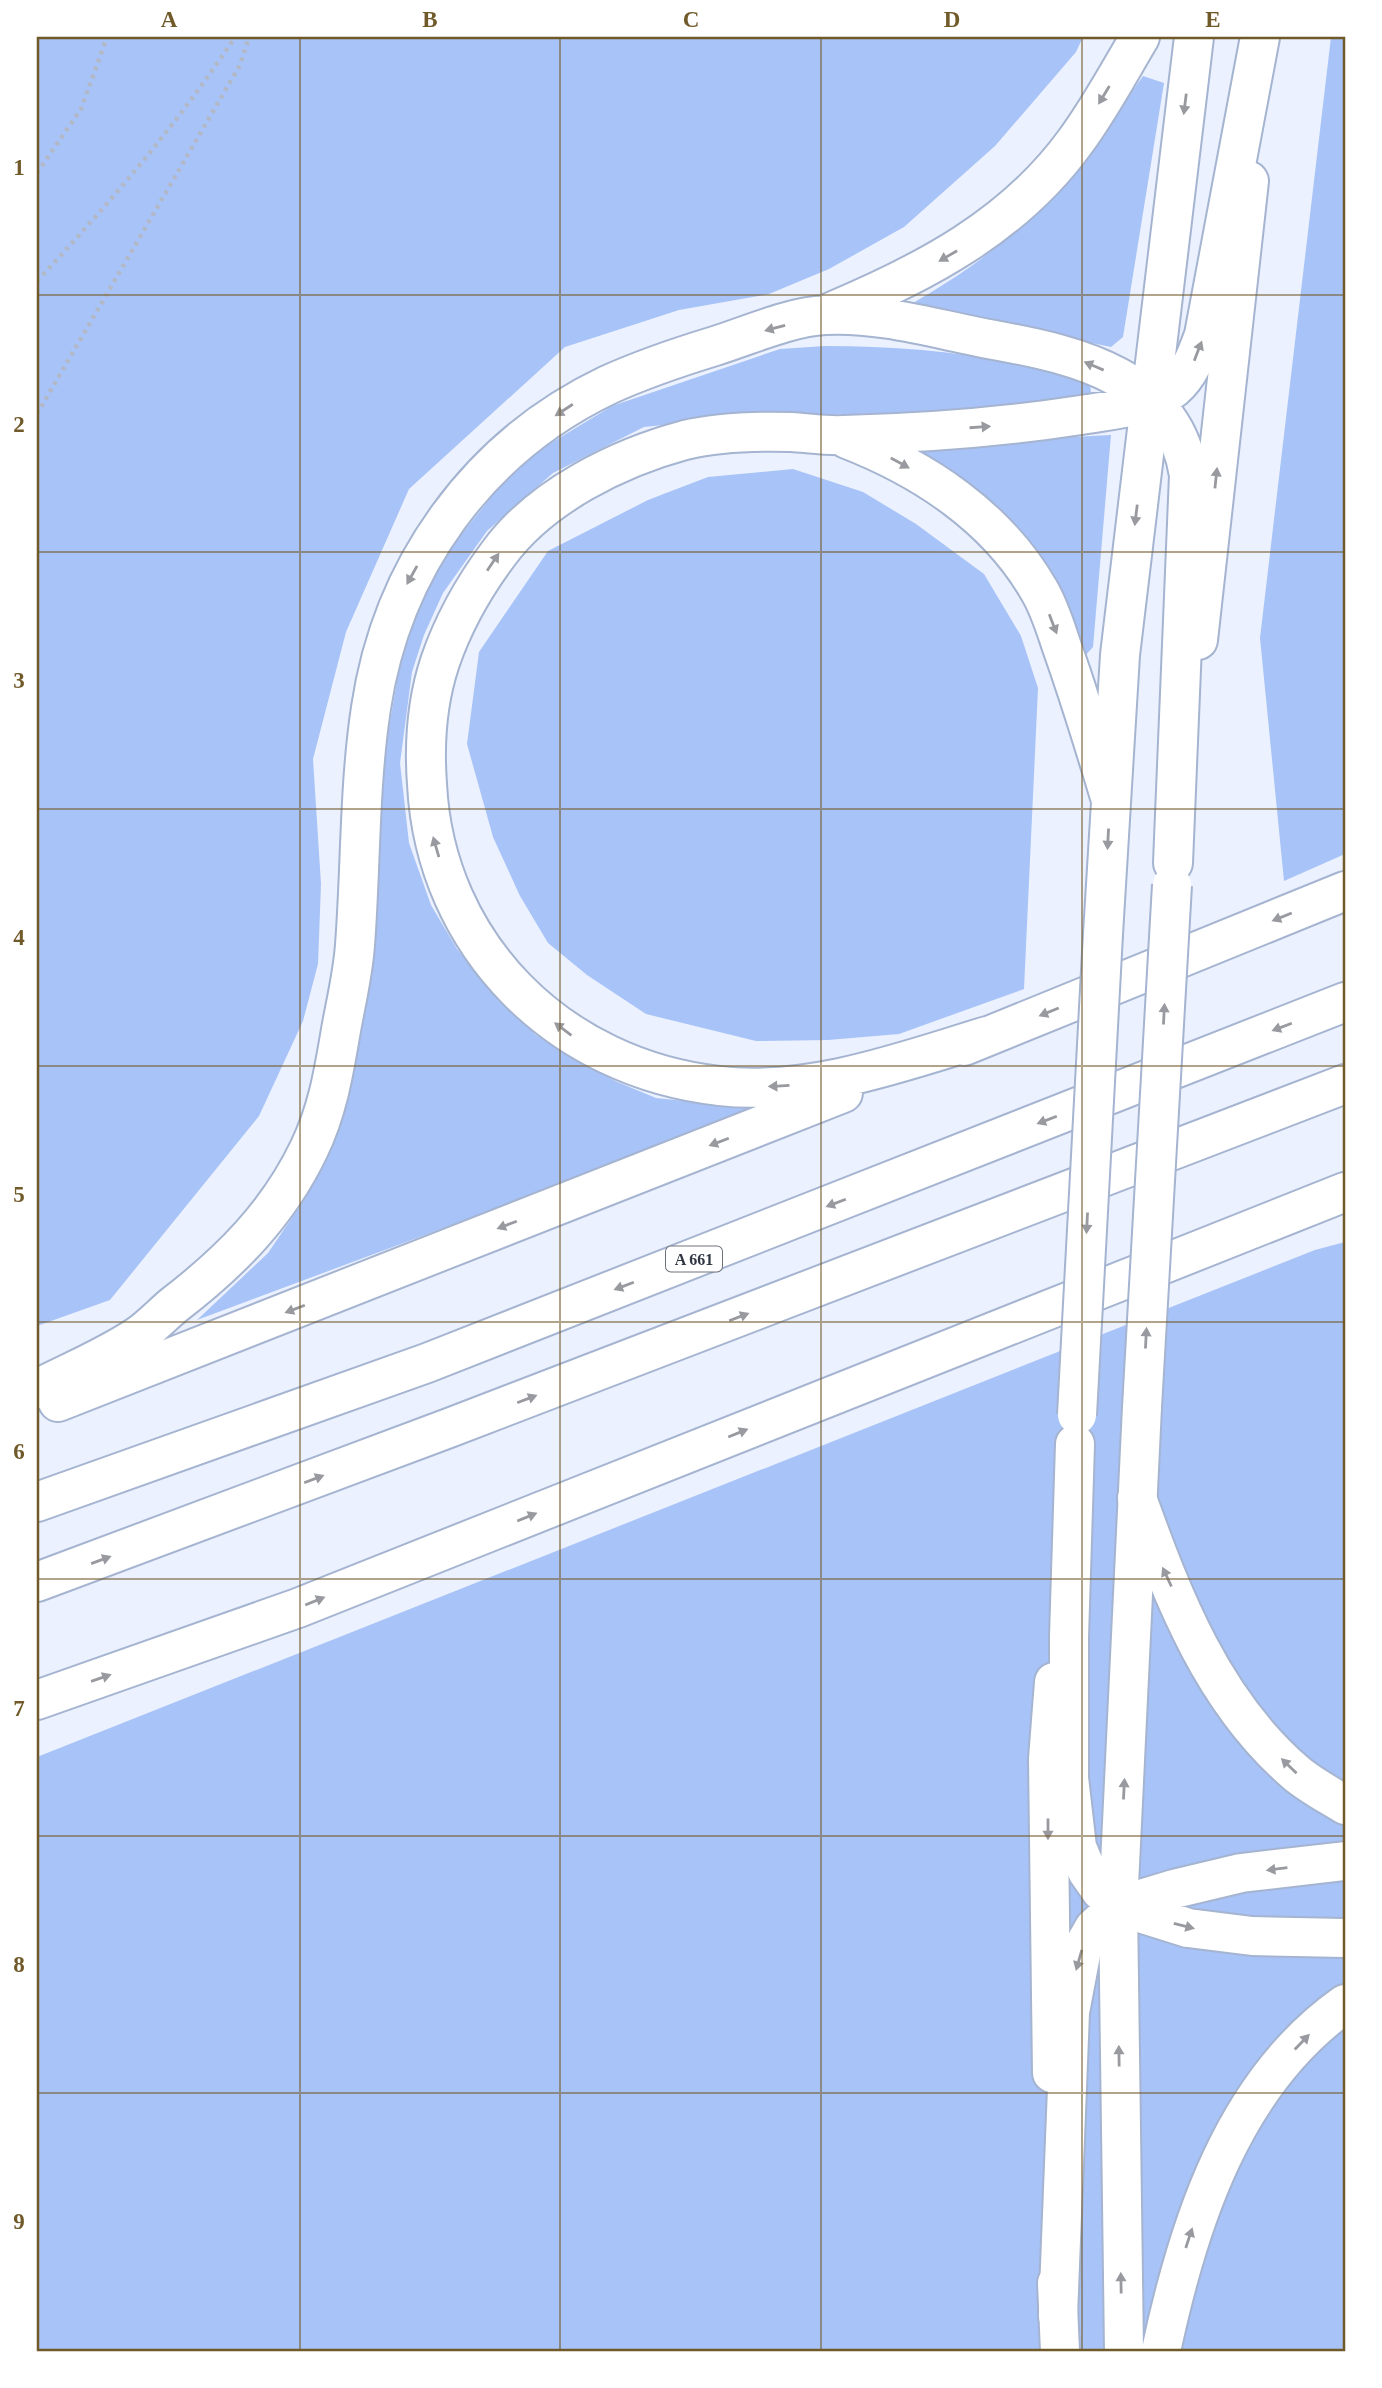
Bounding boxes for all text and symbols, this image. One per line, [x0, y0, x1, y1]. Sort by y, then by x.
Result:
text: A [161, 7, 178, 32]
text: B [422, 7, 438, 32]
text: C [683, 7, 699, 32]
text: D [944, 7, 960, 32]
text: E [1205, 7, 1221, 32]
one-way arrow [1098, 85, 1111, 105]
one-way arrow [1179, 94, 1190, 116]
text: 1 [13, 155, 25, 180]
one-way arrow [938, 250, 957, 262]
one-way arrow [765, 323, 786, 333]
one-way arrow [1193, 341, 1204, 362]
one-way arrow [1083, 360, 1104, 371]
one-way arrow [555, 403, 574, 416]
text: 2 [13, 412, 25, 437]
one-way arrow [969, 421, 991, 432]
one-way arrow [891, 457, 910, 469]
one-way arrow [1210, 467, 1221, 489]
one-way arrow [1130, 504, 1141, 526]
one-way arrow [486, 553, 500, 571]
one-way arrow [406, 566, 418, 585]
one-way arrow [1048, 614, 1059, 635]
text: 3 [13, 668, 25, 693]
one-way arrow [1102, 829, 1113, 851]
one-way arrow [430, 836, 440, 857]
one-way arrow [1271, 911, 1292, 922]
text: 4 [13, 925, 25, 950]
one-way arrow [1159, 1002, 1170, 1024]
one-way arrow [1038, 1006, 1059, 1017]
one-way arrow [554, 1022, 572, 1036]
one-way arrow [1271, 1022, 1292, 1033]
one-way arrow [767, 1081, 789, 1092]
one-way arrow [1037, 1114, 1058, 1125]
one-way arrow [708, 1137, 729, 1148]
text: 5 [13, 1182, 25, 1207]
one-way arrow [825, 1197, 846, 1208]
one-way arrow [1082, 1212, 1093, 1234]
one-way arrow [496, 1220, 517, 1231]
road number: A 661 [666, 1246, 722, 1272]
one-way arrow [613, 1280, 634, 1291]
one-way arrow [285, 1303, 306, 1314]
one-way arrow [729, 1311, 750, 1322]
one-way arrow [1140, 1327, 1151, 1349]
one-way arrow [516, 1393, 537, 1404]
one-way arrow [728, 1428, 749, 1439]
text: 6 [13, 1439, 25, 1464]
one-way arrow [304, 1474, 325, 1485]
one-way arrow [516, 1512, 537, 1523]
one-way arrow [91, 1554, 112, 1565]
one-way arrow [1161, 1567, 1173, 1587]
one-way arrow [305, 1596, 326, 1607]
one-way arrow [91, 1672, 112, 1683]
text: 7 [13, 1696, 25, 1721]
one-way arrow [1281, 1759, 1298, 1775]
one-way arrow [1118, 1778, 1129, 1800]
one-way arrow [1042, 1819, 1054, 1841]
one-way arrow [1266, 1863, 1288, 1874]
one-way arrow [1173, 1921, 1195, 1932]
one-way arrow [1073, 1949, 1084, 1971]
text: 8 [13, 1952, 25, 1977]
one-way arrow [1293, 2034, 1310, 2051]
one-way arrow [1113, 2044, 1125, 2066]
text: 9 [13, 2209, 25, 2234]
one-way arrow [1184, 2227, 1195, 2248]
one-way arrow [1115, 2272, 1127, 2294]

